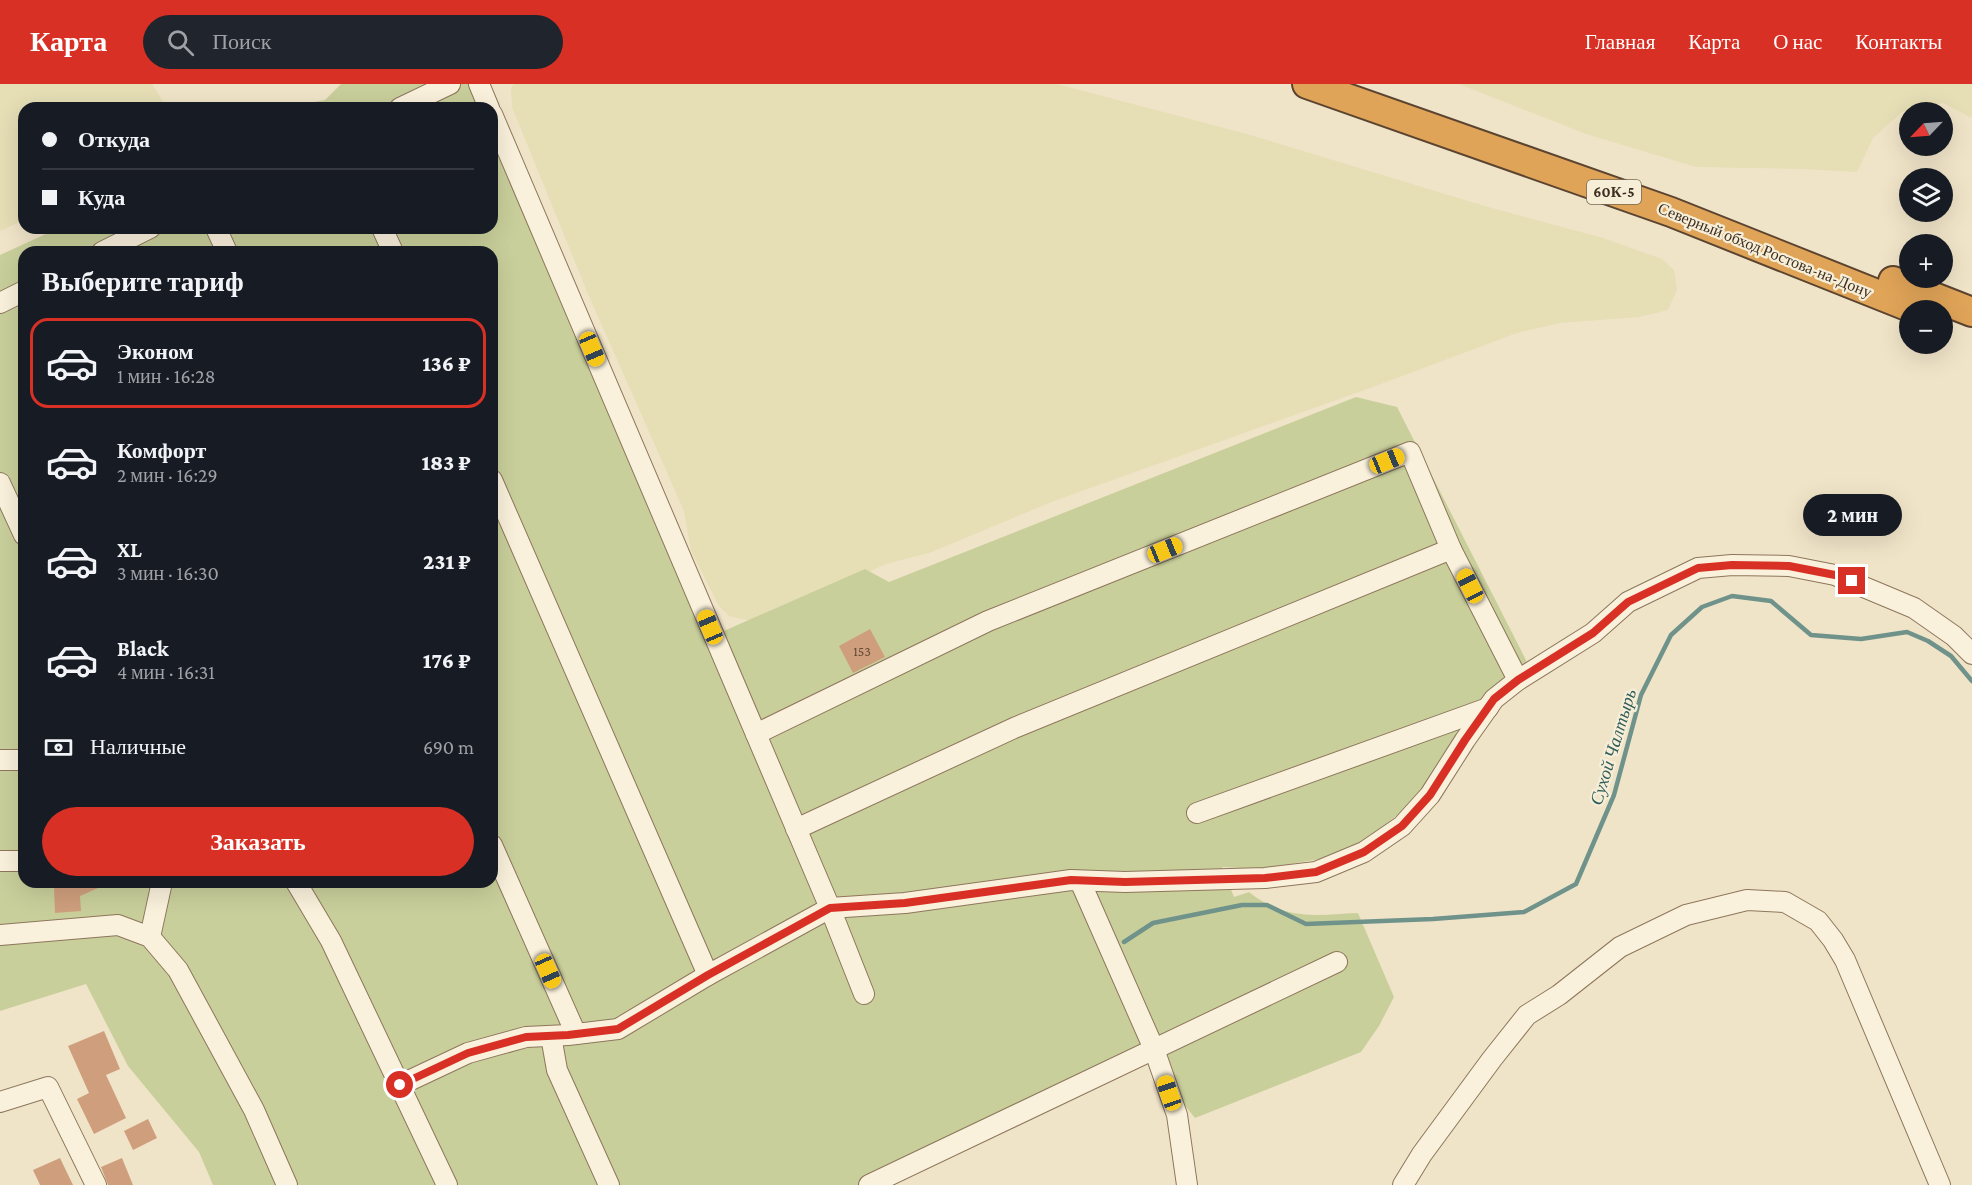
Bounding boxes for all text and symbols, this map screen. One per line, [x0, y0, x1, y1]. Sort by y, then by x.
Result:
search box [143, 15, 563, 69]
text: Карта [30, 26, 107, 57]
icon: search [164, 26, 197, 59]
text: Поиск [212, 29, 271, 54]
text: Главная [1585, 30, 1655, 54]
text: Карта [1688, 30, 1740, 54]
text: О нас [1773, 30, 1822, 54]
text: Контакты [1855, 30, 1942, 54]
north arrow [1899, 102, 1953, 156]
map controls [1899, 102, 1953, 354]
text: Откуда [78, 127, 150, 152]
button: layers [1899, 168, 1953, 222]
road number: 60К-5 [1587, 180, 1641, 204]
text: Куда [78, 185, 125, 210]
street label: Северный обход Ростова-на-Дону [1655, 199, 1874, 302]
button: + [1899, 234, 1953, 288]
text: Выберите тариф [42, 267, 244, 297]
button: − [1899, 300, 1953, 354]
car [577, 329, 607, 369]
icon: car [45, 336, 99, 390]
text: Эконом [117, 339, 194, 364]
text: 136 ₽ [422, 351, 471, 376]
text: 1 мин · 16:28 [117, 365, 215, 387]
icon: car [45, 435, 99, 489]
text: Комфорт [117, 438, 206, 463]
car [1367, 446, 1407, 476]
text: 183 ₽ [421, 450, 471, 475]
text: 2 мин · 16:29 [117, 464, 218, 486]
callout: 2 мин [1802, 494, 1902, 536]
text: 2 мин [1827, 504, 1878, 526]
icon: car [45, 534, 99, 588]
car [1145, 535, 1185, 565]
text: XL [117, 537, 142, 562]
text: 231 ₽ [423, 549, 471, 574]
text: 3 мин · 16:30 [117, 562, 219, 584]
car [1454, 566, 1486, 606]
route end [1838, 567, 1865, 594]
car [695, 607, 725, 647]
icon: car [45, 633, 99, 687]
text: Black [117, 636, 169, 661]
house number: 153 [853, 643, 871, 659]
text: 176 ₽ [423, 648, 471, 673]
text: 4 мин · 16:31 [117, 661, 215, 683]
water label: Сухой Чалтырь [1586, 687, 1640, 807]
icon: cash [42, 731, 75, 764]
text: Наличные [90, 734, 186, 759]
text: 690 m [423, 736, 474, 758]
button: Заказать [42, 807, 474, 876]
car [532, 951, 564, 991]
route start [386, 1071, 413, 1098]
car [1155, 1073, 1183, 1113]

